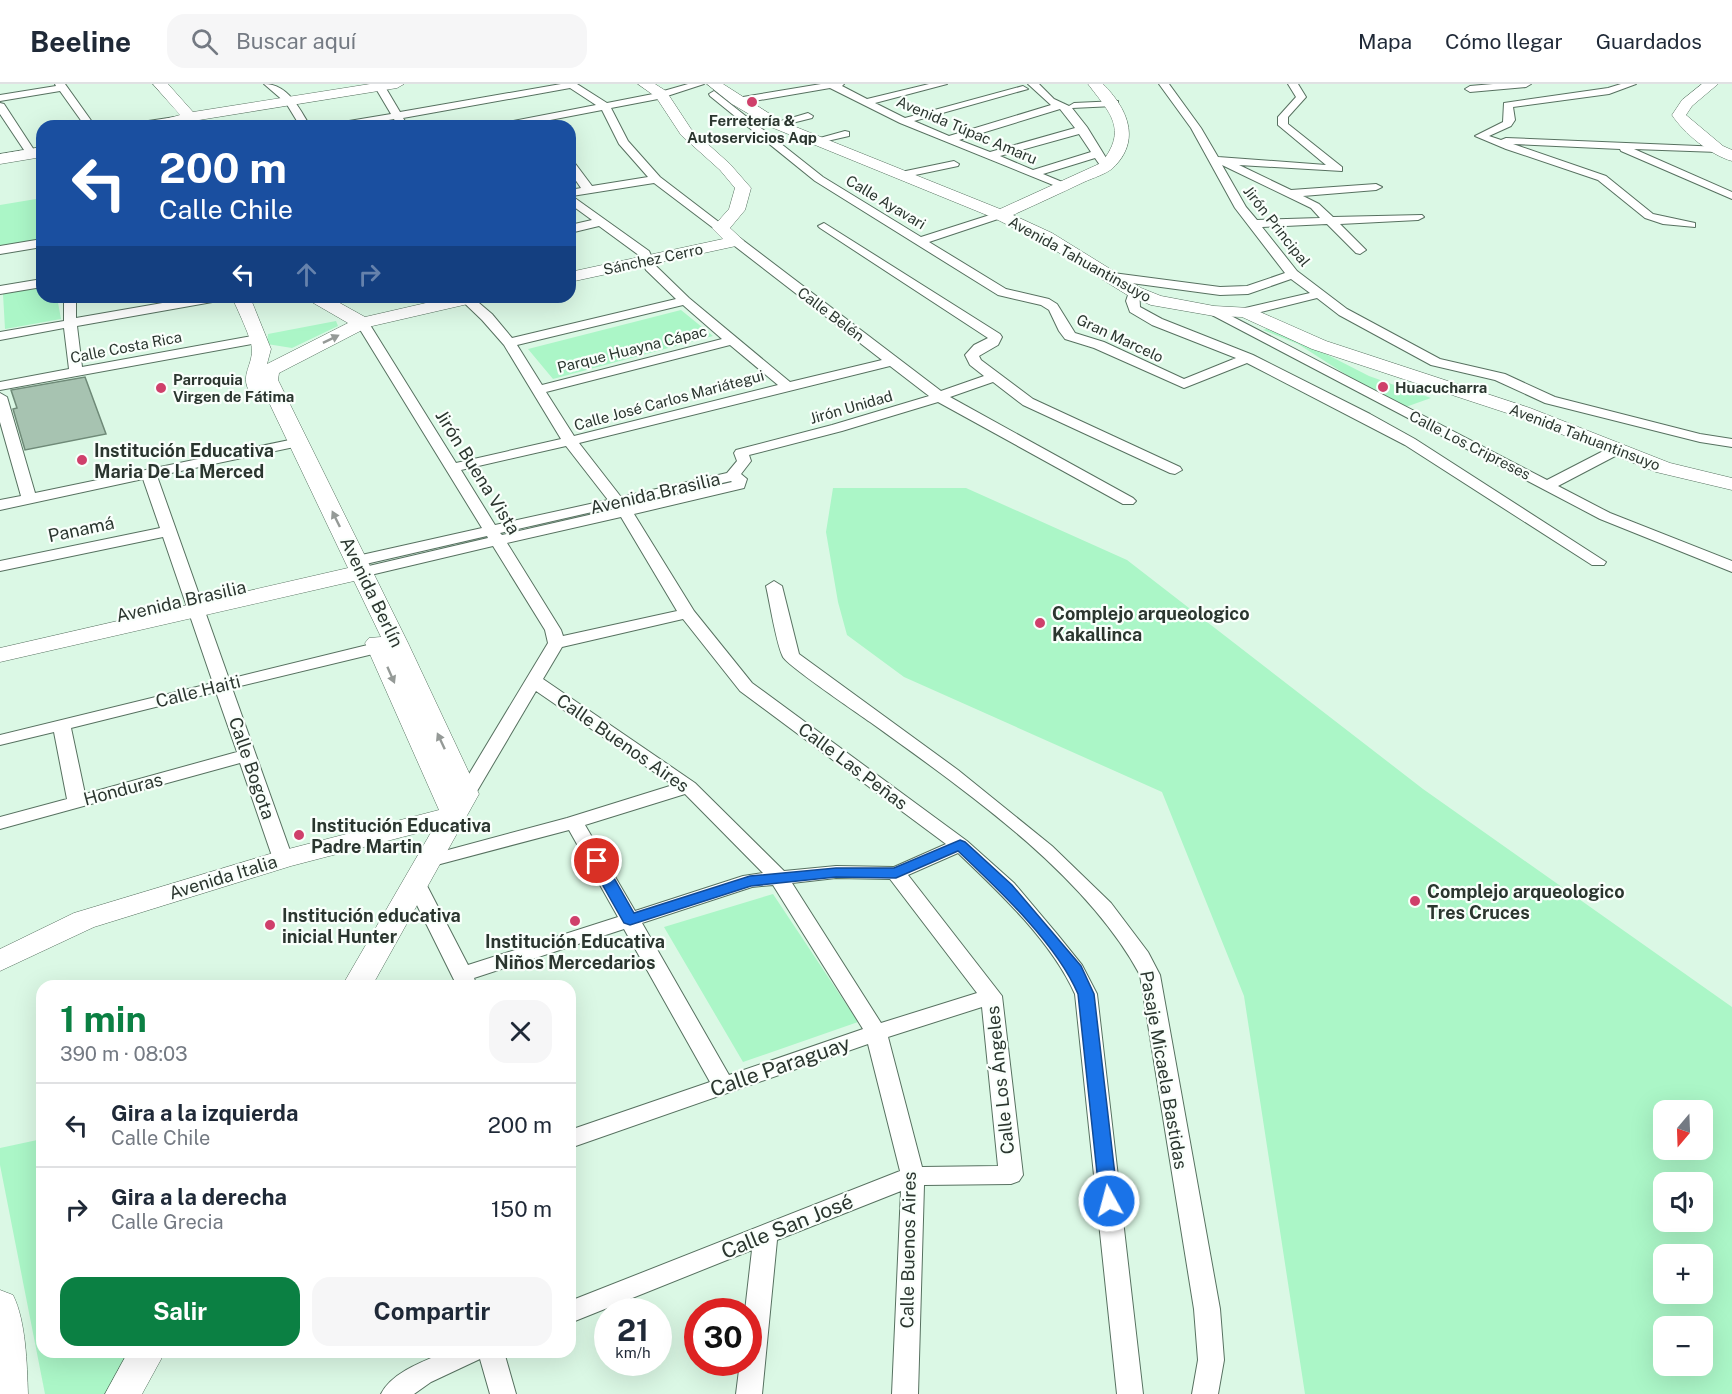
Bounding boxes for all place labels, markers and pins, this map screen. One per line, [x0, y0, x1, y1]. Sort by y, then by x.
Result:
marker: Ferretería & Autoservicios Aqp [745, 95, 759, 109]
place label: Ferretería & Autoservicios Aqp [687, 112, 817, 146]
place label: Parroquia Virgen de Fátima [173, 371, 294, 405]
place label: Huacucharra [1395, 379, 1487, 396]
marker: Huacucharra [1376, 380, 1390, 394]
marker: Parroquia Virgen de Fátima [154, 381, 168, 395]
place label: Institución Educativa Maria De La Merced [94, 440, 274, 482]
marker: Institución Educativa Maria De La Merced [75, 453, 89, 467]
place label: Complejo arqueologico Kakallinca [1052, 603, 1250, 645]
marker: Complejo arqueologico Kakallinca [1033, 616, 1047, 630]
place label: Institución Educativa Padre Martin [311, 815, 491, 857]
marker: Institución Educativa Padre Martin [292, 828, 306, 842]
pin [571, 835, 622, 886]
place label: Complejo arqueologico Tres Cruces [1427, 881, 1625, 923]
marker: Complejo arqueologico Tres Cruces [1408, 894, 1422, 908]
place label: Institución educativa inicial Hunter [282, 905, 461, 947]
marker: Institución Educativa Niños Mercedarios [568, 914, 582, 928]
marker: Institución educativa inicial Hunter [263, 918, 277, 932]
place label: Institución Educativa Niños Mercedarios [485, 931, 665, 973]

